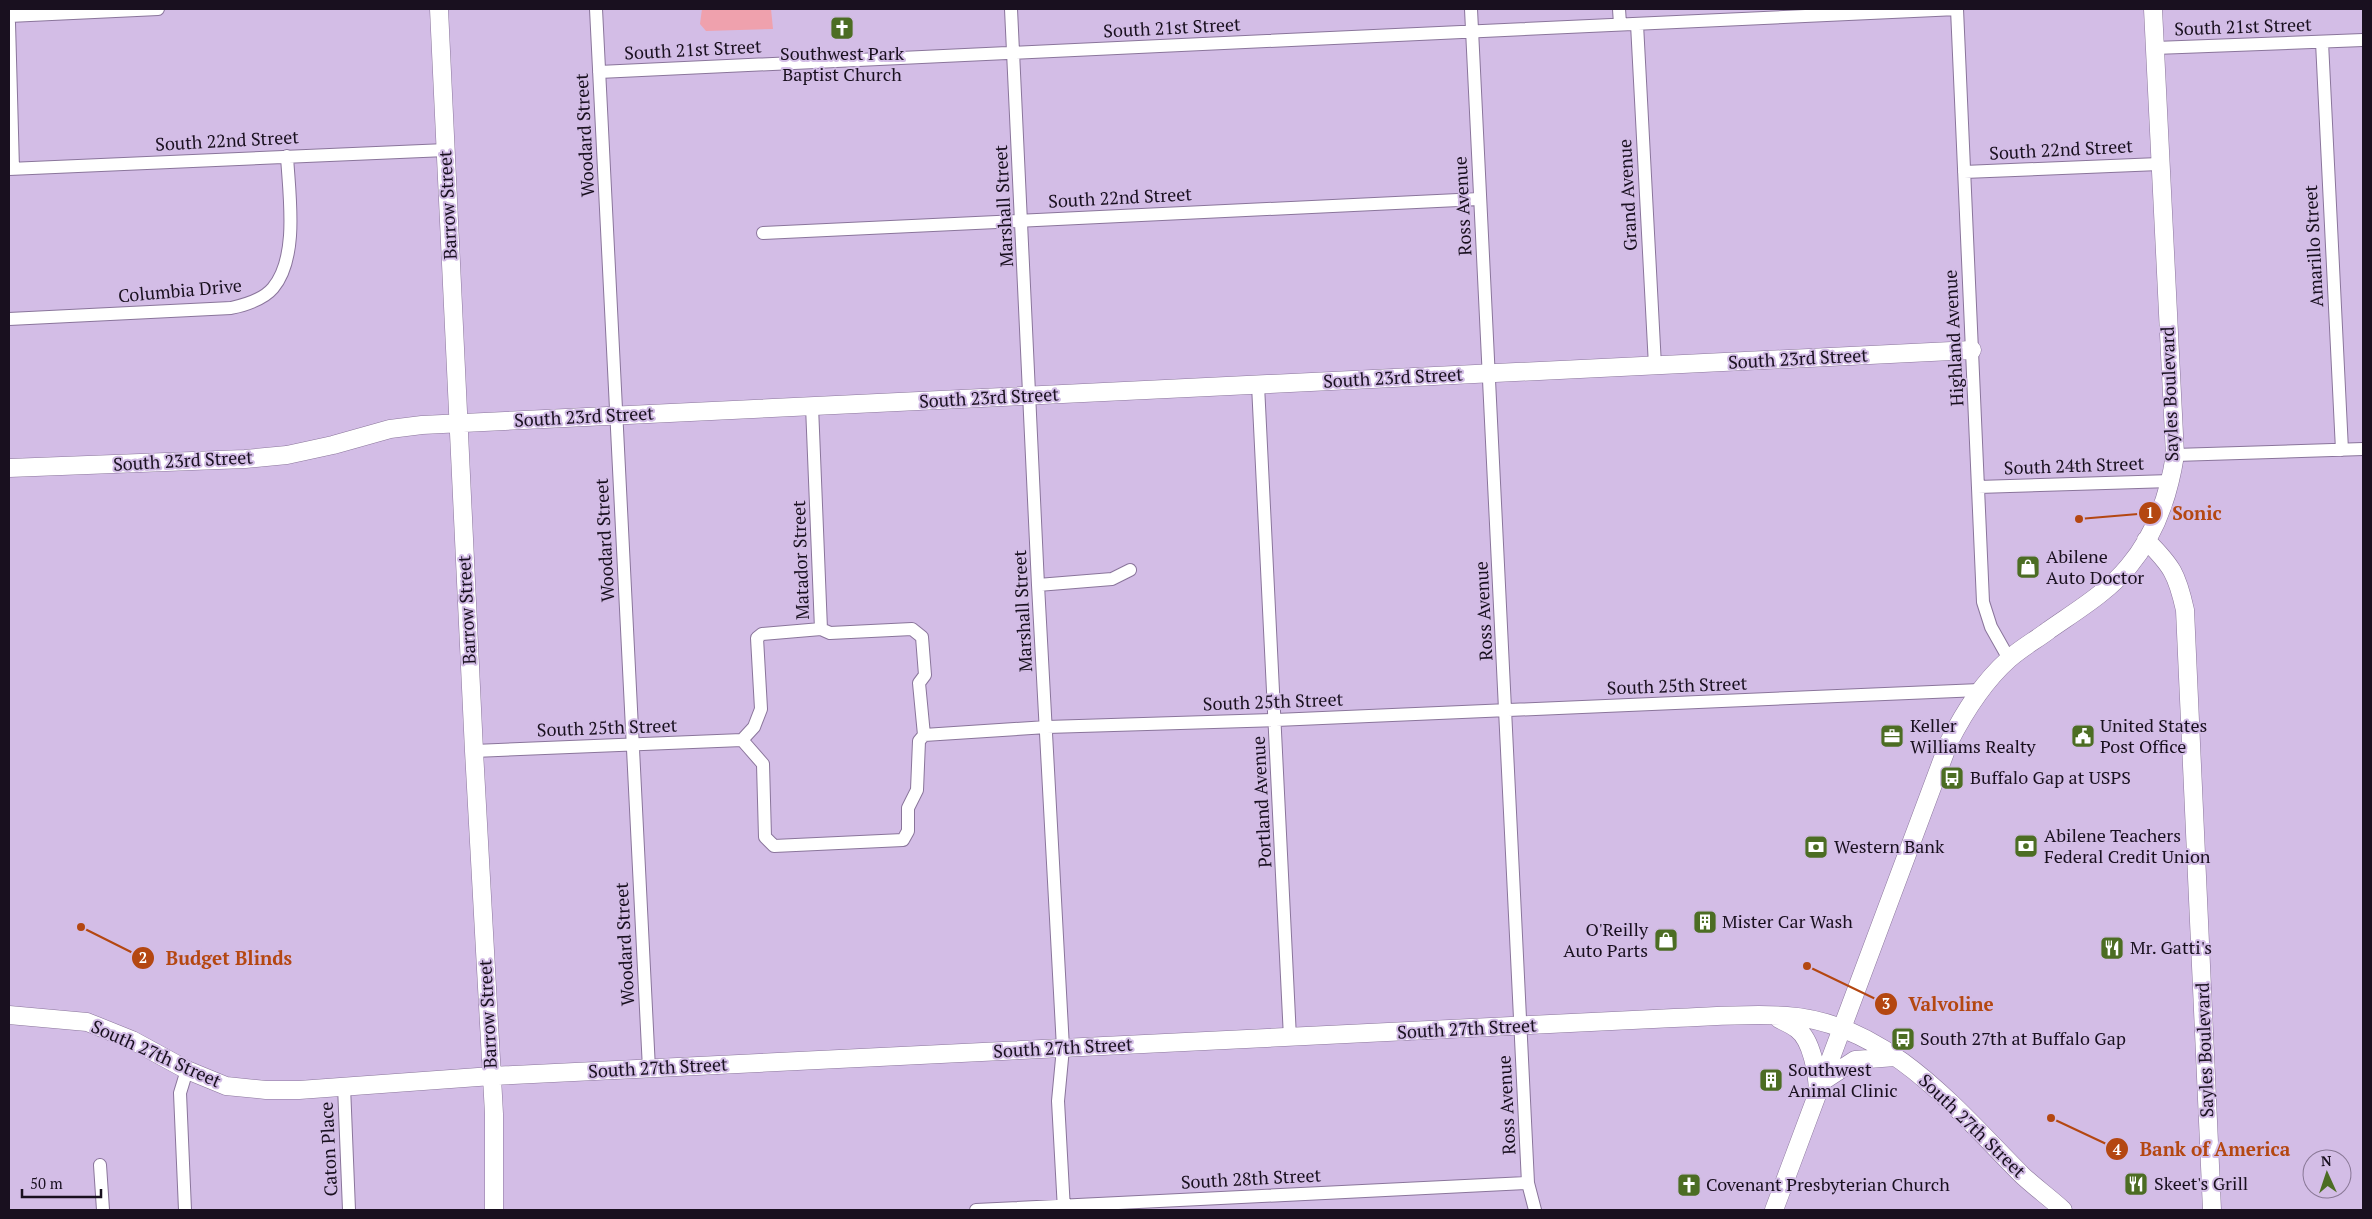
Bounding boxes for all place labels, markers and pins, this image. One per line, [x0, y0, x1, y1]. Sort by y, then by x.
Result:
church icon: Southwest Park Baptist Church [829, 15, 855, 41]
place label: Southwest Park Baptist Church [780, 41, 905, 86]
callout: Sonic [2137, 496, 2232, 530]
place label: Abilene Auto Doctor [2046, 544, 2144, 589]
shop icon: Abilene Auto Doctor [2015, 554, 2041, 580]
place label: Keller Williams Realty [1910, 713, 2037, 758]
place label: United States Post Office [2100, 713, 2207, 758]
office icon: Keller Williams Realty [1879, 723, 1905, 749]
public building icon: United States Post Office [2070, 723, 2096, 749]
bus stop icon: Buffalo Gap at USPS [1939, 765, 1965, 791]
place label: Buffalo Gap at USPS [1970, 765, 2131, 789]
place label: Abilene Teachers Federal Credit Union [2044, 823, 2211, 868]
bank icon: Abilene Teachers Federal Credit Union [2013, 833, 2039, 859]
bank icon: Western Bank [1803, 834, 1829, 860]
place label: Western Bank [1834, 834, 1945, 858]
building icon: Mister Car Wash [1692, 909, 1718, 935]
place label: Mister Car Wash [1722, 909, 1853, 933]
place label: O'Reilly Auto Parts [1563, 917, 1649, 962]
shop icon: O'Reilly Auto Parts [1653, 927, 1679, 953]
restaurant icon: Mr. Gatti's [2099, 935, 2125, 961]
place label: Mr. Gatti's [2130, 935, 2212, 959]
callout: Budget Blinds [131, 941, 302, 975]
callout: Valvoline [1873, 987, 2004, 1021]
bus stop icon: South 27th at Buffalo Gap [1890, 1026, 1916, 1052]
place label: South 27th at Buffalo Gap [1920, 1026, 2126, 1050]
place label: Southwest Animal Clinic [1788, 1057, 1898, 1102]
building icon: Southwest Animal Clinic [1758, 1067, 1784, 1093]
callout: Bank of America [2104, 1132, 2300, 1166]
restaurant icon: Skeet's Grill [2123, 1171, 2149, 1197]
place label: Skeet's Grill [2154, 1171, 2248, 1195]
church icon: Covenant Presbyterian Church [1676, 1172, 1702, 1198]
place label: Covenant Presbyterian Church [1706, 1172, 1950, 1196]

